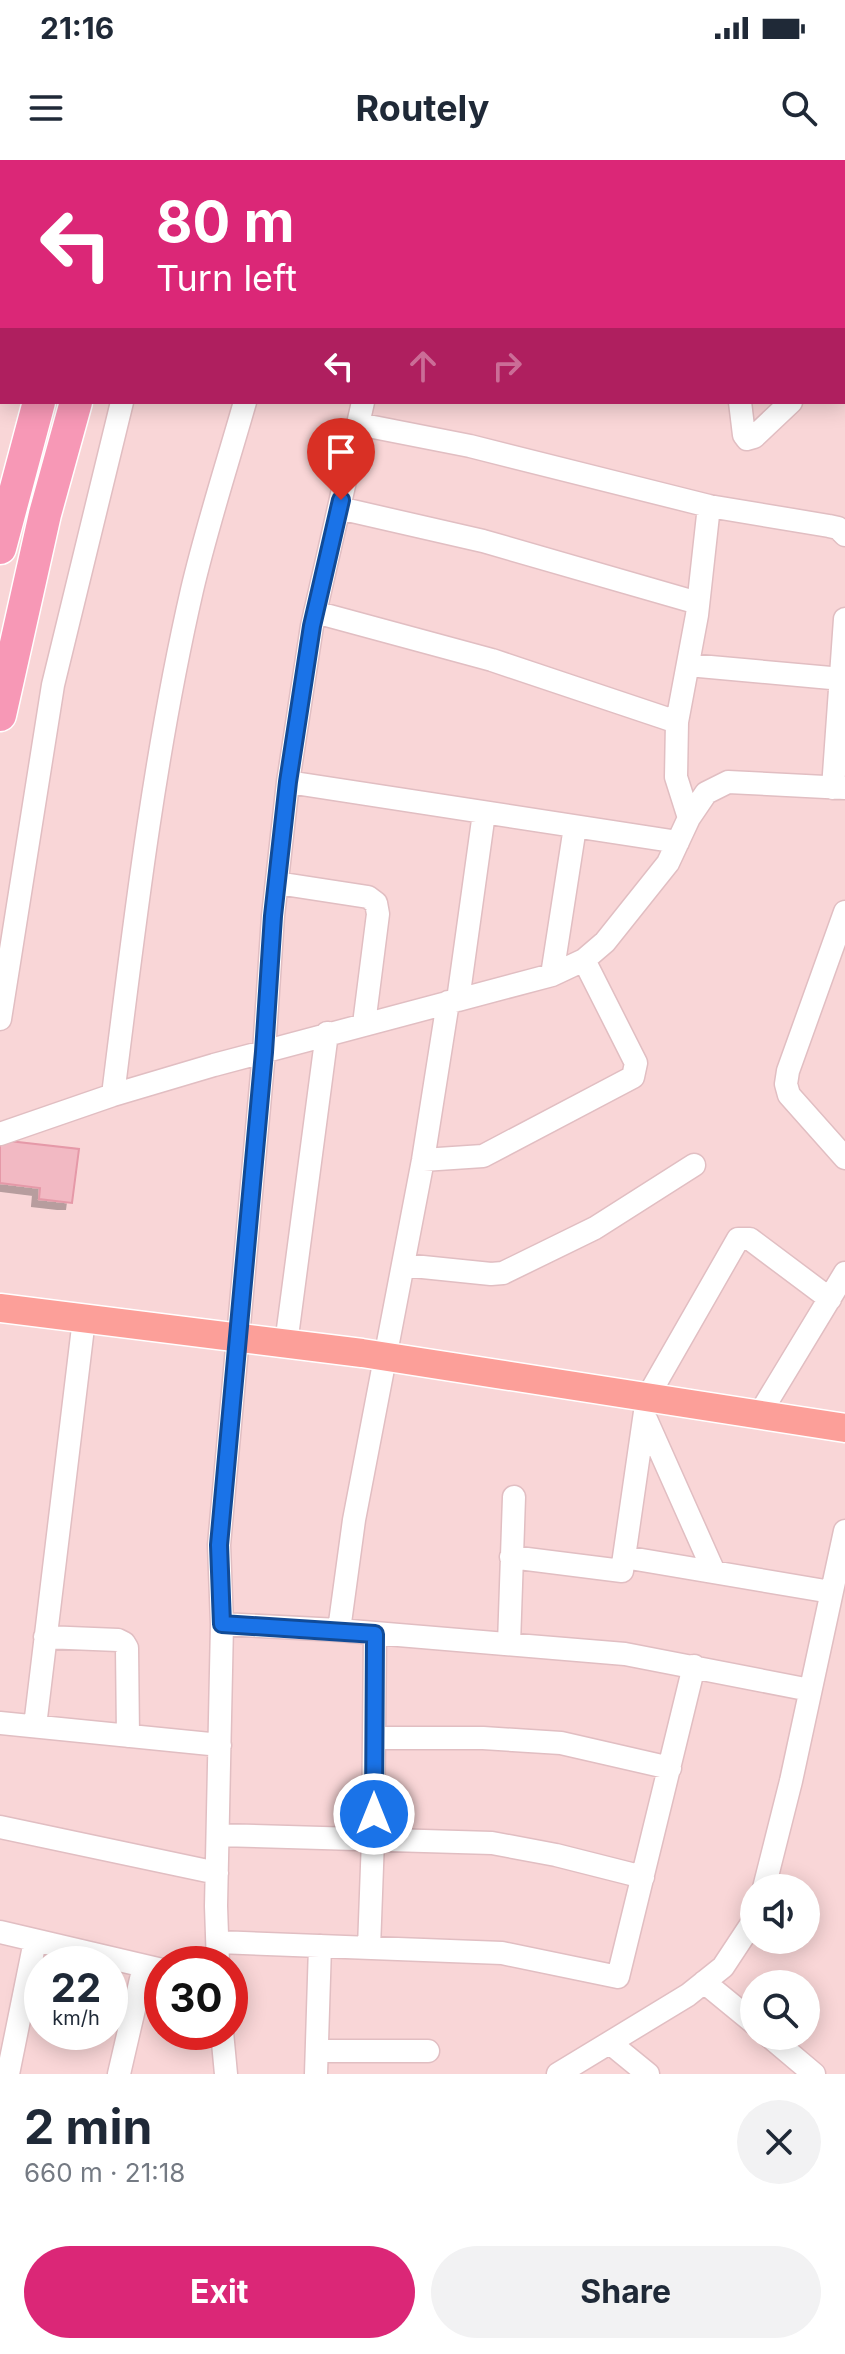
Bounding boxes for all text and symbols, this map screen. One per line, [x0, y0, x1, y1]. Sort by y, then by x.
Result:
text: 21:16 [40, 10, 114, 46]
icon: menu [24, 86, 68, 130]
text: Routely [356, 86, 489, 130]
icon: search [777, 86, 821, 130]
text: 80 m [156, 188, 295, 256]
icon: left [24, 192, 128, 296]
text: Turn left [156, 256, 297, 300]
icon: left [317, 344, 361, 388]
icon: ahead [401, 344, 445, 388]
icon: right [485, 344, 529, 388]
pin [307, 418, 375, 500]
icon: arrive [319, 430, 363, 474]
position arrow [332, 1772, 416, 1856]
map controls [740, 1874, 820, 2050]
button: sound [740, 1874, 820, 1954]
speed limit sign: 30 [144, 1946, 248, 2050]
text: 22 [51, 1963, 101, 2012]
button: search [740, 1970, 820, 2050]
text: km/h [52, 2006, 100, 2030]
text: 2 min [24, 2097, 152, 2156]
button: close [737, 2100, 821, 2184]
text: 660 m · 21:18 [24, 2157, 185, 2188]
button: Exit [24, 2246, 415, 2338]
button: Share [431, 2246, 821, 2338]

